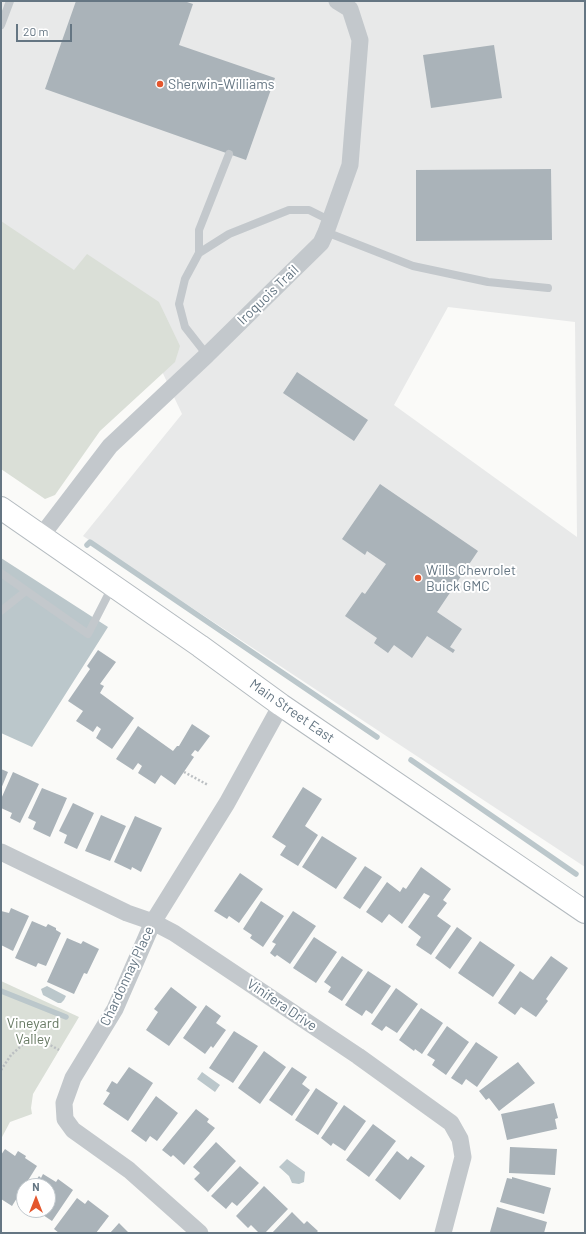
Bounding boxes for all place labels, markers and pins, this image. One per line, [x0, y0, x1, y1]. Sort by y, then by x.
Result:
place label: Sherwin-Williams [168, 76, 275, 92]
marker: Sherwin-Williams [155, 79, 165, 89]
place label: Wills Chevrolet Buick GMC [426, 562, 516, 594]
marker: Wills Chevrolet Buick GMC [413, 573, 423, 583]

